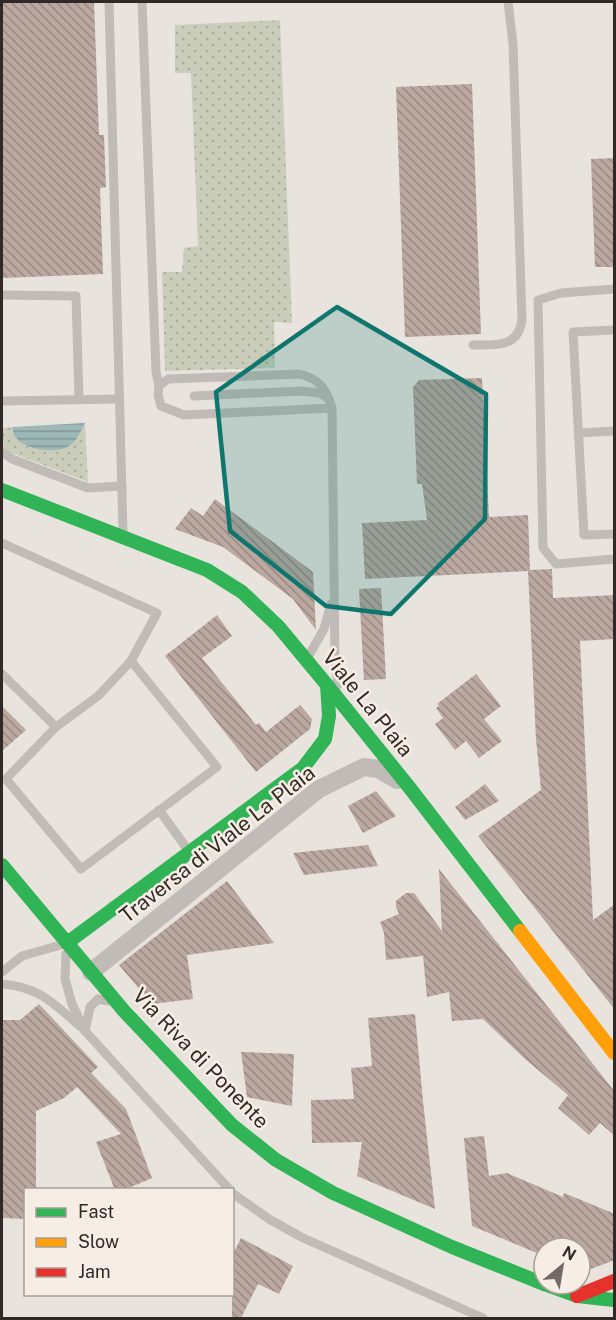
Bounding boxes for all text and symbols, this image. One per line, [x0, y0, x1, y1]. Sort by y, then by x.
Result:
street label: Viale La Plaia [317, 645, 419, 761]
street label: Traversa di Viale La Plaia [114, 760, 320, 928]
street label: Via Riva di Ponente [128, 983, 274, 1133]
legend [24, 1188, 234, 1296]
text: Fast [78, 1201, 114, 1222]
text: Slow [78, 1231, 119, 1252]
north arrow [532, 1236, 592, 1296]
text: N [559, 1242, 579, 1265]
text: Jam [78, 1261, 111, 1282]

